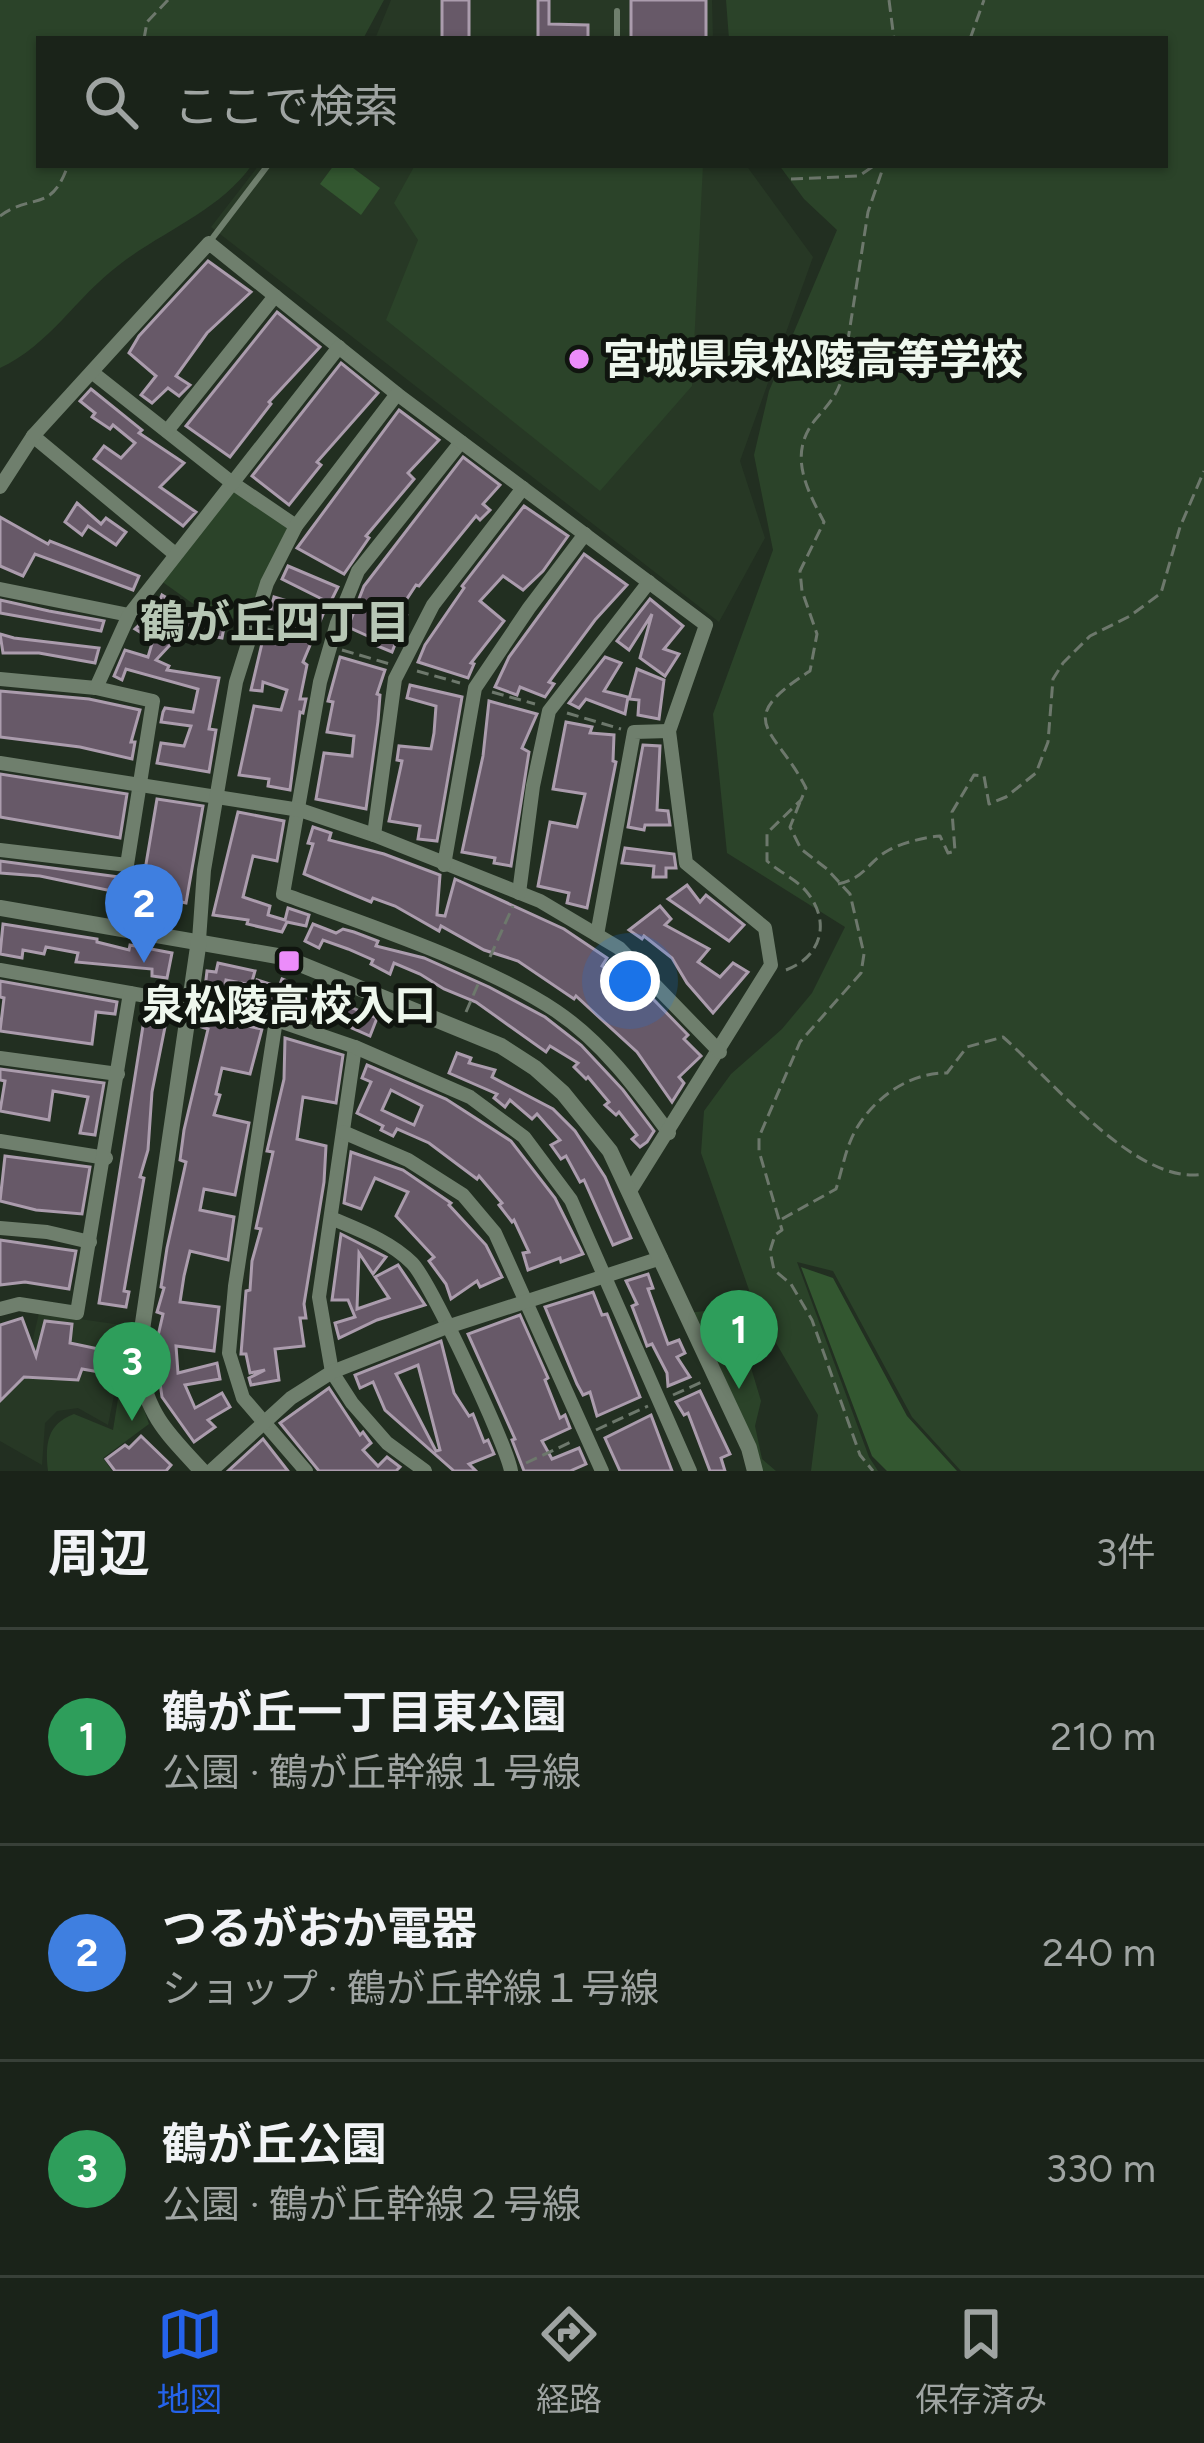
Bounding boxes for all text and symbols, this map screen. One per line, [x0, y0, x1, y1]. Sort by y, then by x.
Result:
search box [36, 36, 1168, 168]
icon: search [78, 69, 144, 135]
text: ここで検索 [174, 79, 399, 133]
place label: 宮城県泉松陵高等学校 [603, 334, 1023, 385]
marker: 宮城県泉松陵高等学校 [566, 346, 592, 372]
district label: 鶴が丘四丁目 [140, 595, 410, 649]
pin: 2 [105, 864, 183, 963]
marker: 泉松陵高校入口 [276, 948, 302, 974]
your location [600, 951, 660, 1011]
place label: 泉松陵高校入口 [142, 980, 436, 1031]
pin: 1 [700, 1290, 778, 1389]
pin: 3 [93, 1322, 171, 1421]
text: 周辺 [48, 1523, 150, 1584]
text: 3件 [1096, 1529, 1156, 1576]
text: 鶴が丘一丁目東公園 [162, 1685, 567, 1739]
text: 1 [79, 1713, 95, 1760]
text: 210 m [1050, 1713, 1156, 1760]
text: 公園 · 鶴が丘幹線１号線 [162, 1749, 581, 1796]
text: つるがおか電器 [162, 1901, 477, 1955]
text: 2 [76, 1929, 98, 1976]
text: 240 m [1042, 1929, 1156, 1976]
text: ショップ · 鶴が丘幹線１号線 [162, 1965, 659, 2012]
text: 鶴が丘公園 [162, 2117, 387, 2171]
text: 3 [76, 2145, 98, 2192]
text: 330 m [1046, 2145, 1156, 2192]
text: 公園 · 鶴が丘幹線２号線 [162, 2181, 581, 2228]
tab: 地図 [157, 2301, 223, 2421]
tab: 経路 [536, 2301, 602, 2421]
tab: 保存済み [915, 2301, 1047, 2421]

